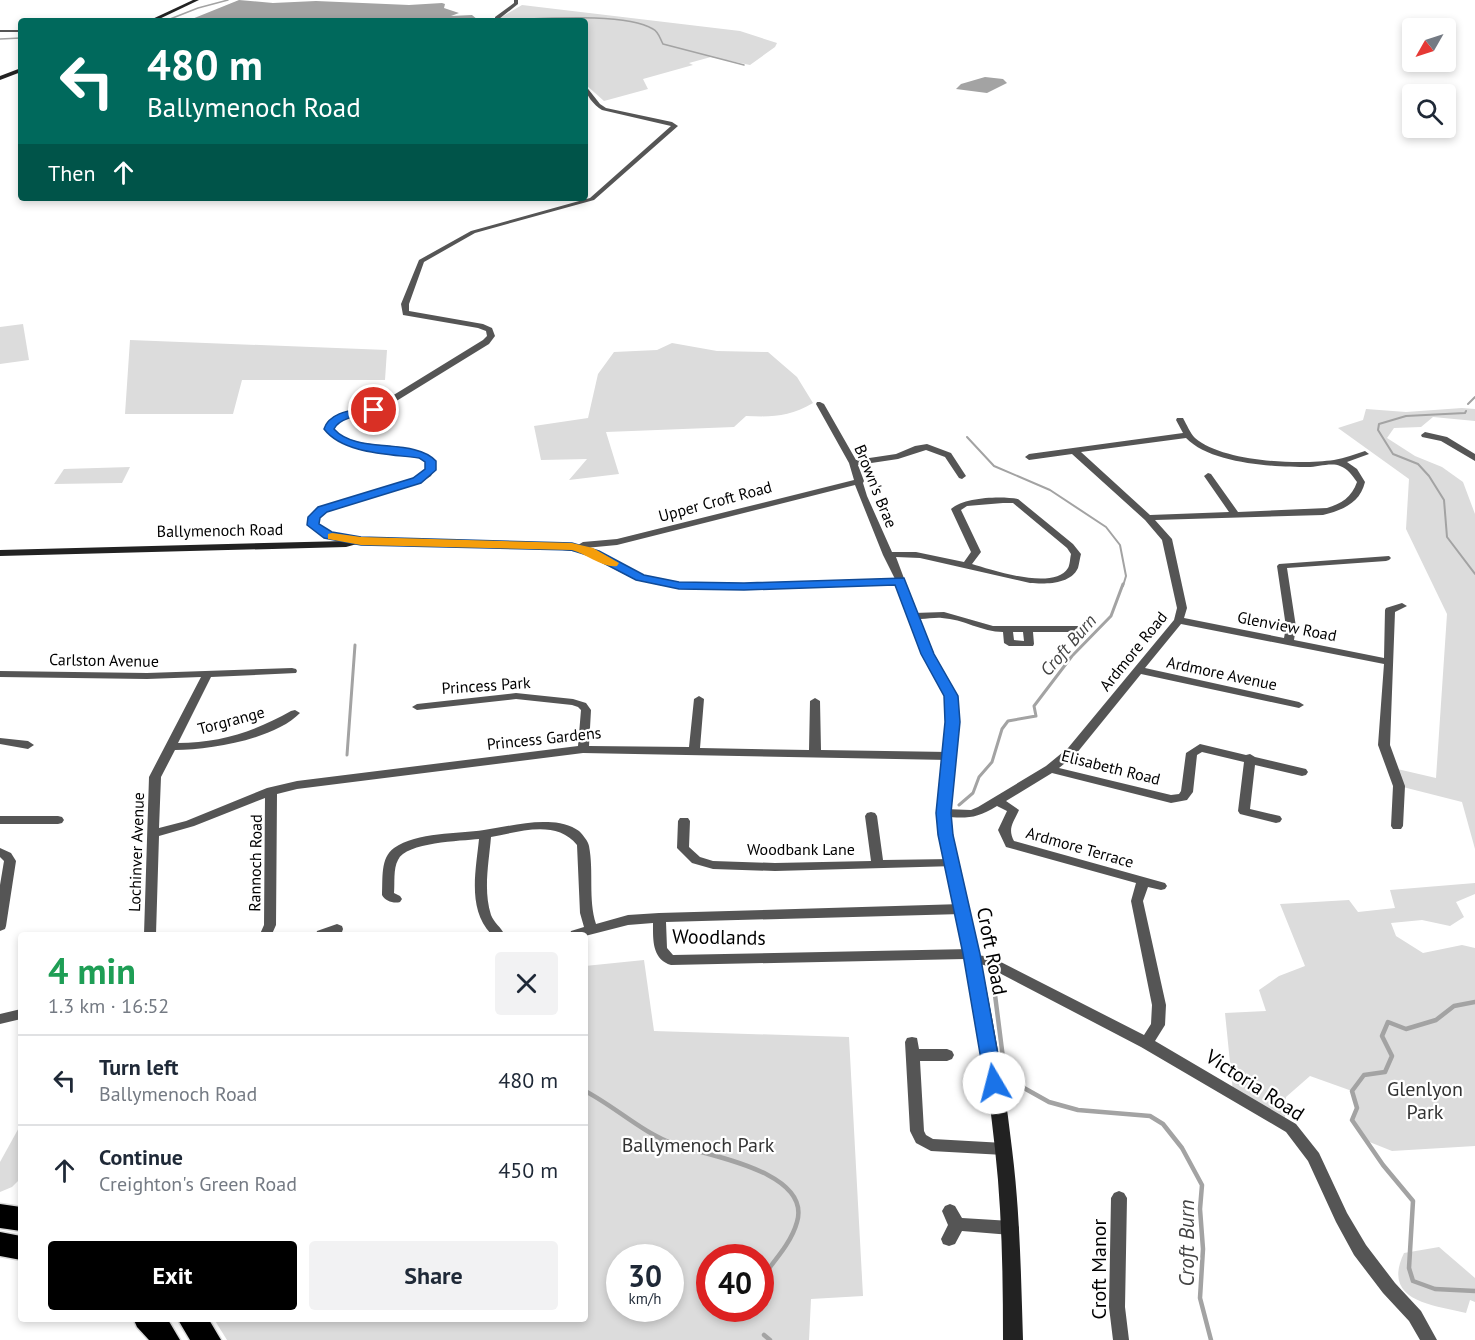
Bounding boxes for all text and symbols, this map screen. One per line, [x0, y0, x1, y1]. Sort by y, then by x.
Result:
north arrow [1402, 18, 1456, 72]
map controls [1402, 18, 1456, 138]
text: 480 m [147, 37, 263, 92]
icon: left [48, 42, 126, 120]
button: search [1402, 84, 1456, 138]
text: Ballymenoch Road [147, 90, 361, 124]
icon: ahead [107, 156, 140, 189]
text: Then [48, 159, 95, 187]
pin [348, 384, 399, 435]
icon: arrive [357, 393, 390, 426]
street label: Brown's Brae [850, 441, 902, 531]
street label: Upper Croft Road [656, 476, 774, 526]
street label: Ballymenoch Road [157, 519, 283, 541]
street label: Ardmore Road [1095, 607, 1171, 695]
street label: Glenview Road [1236, 607, 1338, 645]
water label: Croft Burn [1035, 609, 1101, 681]
street label: Carlston Avenue [49, 649, 159, 671]
street label: Ardmore Avenue [1165, 652, 1279, 694]
street label: Princess Park [441, 672, 531, 698]
street label: Torgrange [195, 702, 267, 738]
street label: Princess Gardens [486, 722, 602, 754]
street label: Elisabeth Road [1059, 745, 1163, 789]
street label: Lochinver Avenue [124, 792, 148, 912]
street label: Rannoch Road [244, 814, 266, 912]
street label: Ardmore Terrace [1024, 822, 1136, 872]
street label: Woodbank Lane [747, 839, 855, 859]
street label: Croft Road [971, 905, 1013, 997]
street label: Woodlands [672, 923, 766, 951]
text: 4 min [48, 947, 136, 994]
button: close [495, 952, 558, 1015]
text: 1.3 km · 16:52 [48, 993, 169, 1019]
street label: Victoria Road [1200, 1043, 1309, 1127]
position arrow [962, 1051, 1026, 1115]
text: Turn left [99, 1053, 179, 1081]
icon: left [48, 1064, 81, 1097]
text: 480 m [498, 1066, 558, 1094]
park label: Glenlyon Park [1387, 1076, 1463, 1125]
text: Ballymenoch Road [99, 1081, 257, 1107]
park label: Ballymenoch Park [622, 1132, 775, 1158]
text: Continue [99, 1143, 183, 1171]
icon: ahead [48, 1154, 81, 1187]
text: 450 m [498, 1156, 558, 1184]
text: Creighton's Green Road [99, 1171, 297, 1197]
water label: Croft Burn [1173, 1200, 1200, 1286]
street label: Croft Manor [1086, 1218, 1112, 1319]
button: Exit [48, 1241, 297, 1310]
button: Share [309, 1241, 558, 1310]
speed limit sign: 40 [696, 1244, 774, 1322]
text: 30 [628, 1256, 662, 1295]
text: km/h [629, 1289, 661, 1308]

